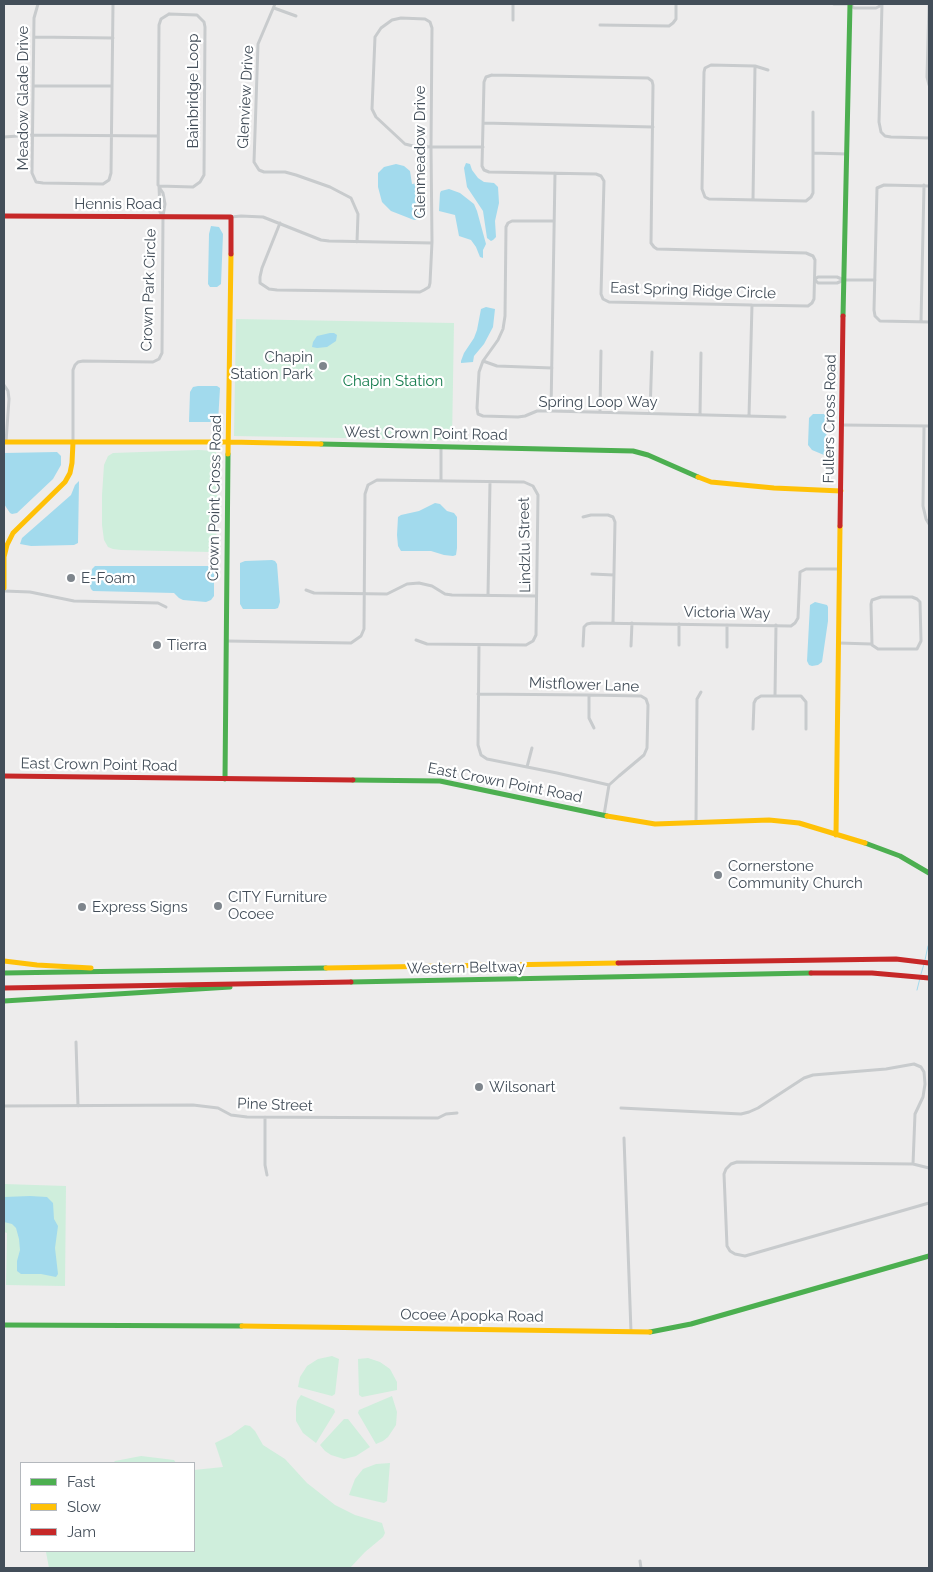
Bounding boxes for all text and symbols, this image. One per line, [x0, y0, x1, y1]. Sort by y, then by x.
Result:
street label: Meadow Glade Drive [14, 26, 32, 170]
street label: Bainbridge Loop [184, 34, 202, 148]
street label: Glenview Drive [234, 45, 258, 149]
street label: Glenmeadow Drive [411, 86, 429, 218]
street label: Hennis Road [74, 195, 162, 213]
street label: Crown Park Circle [138, 228, 160, 352]
street label: East Spring Ridge Circle [610, 279, 776, 303]
place label: Chapin Station Park [230, 348, 313, 383]
street label: Fullers Cross Road [820, 354, 840, 484]
marker: Chapin Station Park [317, 360, 329, 372]
park label: Chapin Station [343, 372, 443, 390]
street label: Spring Loop Way [538, 393, 658, 411]
street label: Crown Point Cross Road [205, 415, 225, 581]
street label: West Crown Point Road [344, 424, 508, 444]
street label: Lindzlu Street [515, 497, 535, 593]
place label: E-Foam [81, 569, 136, 587]
marker: E-Foam [65, 572, 77, 584]
street label: Victoria Way [683, 603, 771, 623]
place label: Tierra [167, 636, 207, 654]
marker: Tierra [151, 639, 163, 651]
street label: Mistflower Lane [529, 674, 639, 696]
street label: East Crown Point Road [20, 755, 178, 775]
street label: East Crown Point Road [426, 759, 584, 807]
place label: Cornerstone Community Church [728, 857, 863, 892]
marker: Cornerstone Community Church [712, 869, 724, 881]
place label: CITY Furniture Ocoee [228, 888, 327, 923]
place label: Express Signs [92, 898, 188, 916]
marker: CITY Furniture Ocoee [212, 900, 224, 912]
marker: Express Signs [76, 901, 88, 913]
street label: Western Beltway [407, 958, 525, 978]
place label: Wilsonart [489, 1078, 555, 1096]
marker: Wilsonart [473, 1081, 485, 1093]
street label: Pine Street [237, 1095, 313, 1115]
street label: Ocoee Apopka Road [400, 1306, 544, 1326]
legend [20, 1462, 195, 1552]
text: Fast [67, 1473, 95, 1491]
text: Slow [67, 1498, 101, 1516]
text: Jam [67, 1523, 96, 1541]

